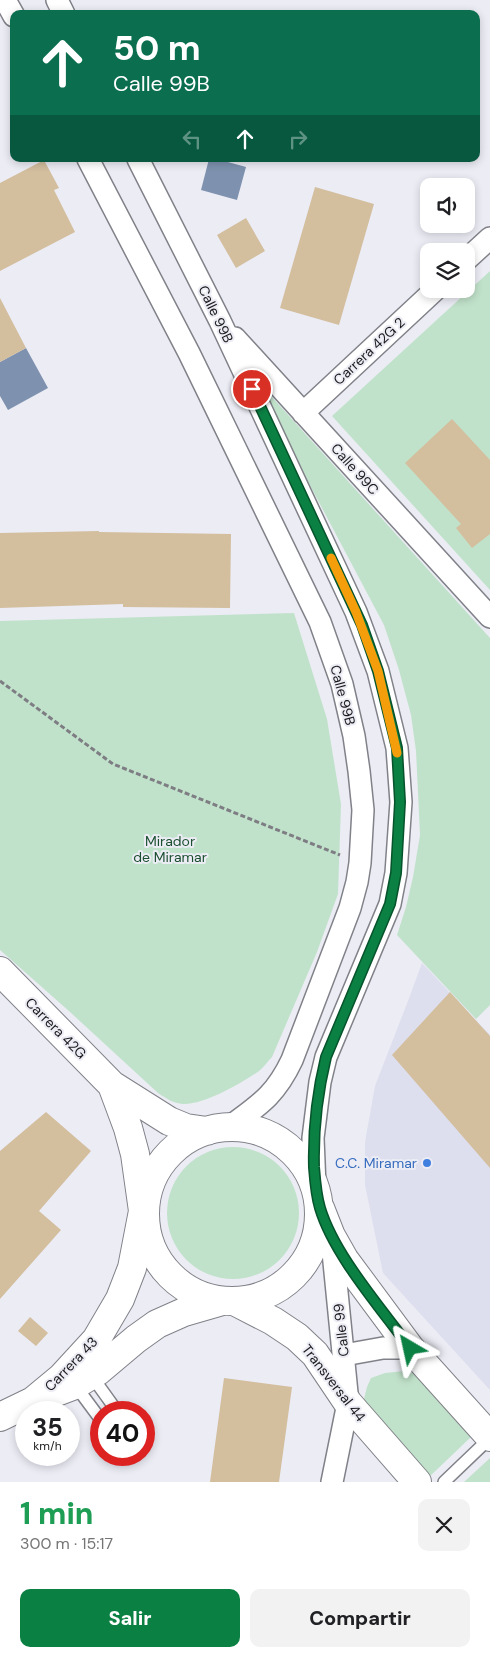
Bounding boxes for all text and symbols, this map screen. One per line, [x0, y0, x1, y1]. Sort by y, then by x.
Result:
text: 50 m [113, 25, 201, 71]
icon: ahead [30, 30, 95, 95]
text: Calle 99B [113, 69, 210, 98]
icon: left [178, 125, 206, 153]
icon: ahead [231, 125, 259, 153]
icon: right [284, 125, 312, 153]
map controls [420, 178, 475, 298]
button: sound [420, 178, 475, 233]
button: layers [420, 243, 475, 298]
street label: Calle 99B [194, 282, 238, 346]
street label: Carrera 42G 2 [330, 313, 408, 389]
pin [231, 368, 273, 410]
icon: arrive [238, 375, 266, 403]
street label: Calle 99C [327, 439, 383, 499]
street label: Calle 99B [326, 663, 360, 727]
park label: Mirador de Miramar [133, 832, 207, 866]
street label: Carrera 42G [22, 994, 90, 1062]
place label: C.C. Miramar [335, 1154, 417, 1172]
marker: C.C. Miramar [421, 1157, 433, 1169]
street label: Calle 99 [329, 1302, 353, 1357]
position arrow [383, 1321, 435, 1373]
street label: Carrera 43 [41, 1333, 101, 1395]
street label: Transversal 44 [298, 1341, 370, 1426]
speed limit sign: 40 [90, 1401, 155, 1466]
text: 35 [32, 1411, 63, 1444]
text: km/h [33, 1438, 62, 1454]
text: 1 min [20, 1494, 93, 1533]
button: close [418, 1499, 470, 1551]
text: 300 m · 15:17 [20, 1533, 113, 1554]
button: Salir [20, 1589, 240, 1647]
button: Compartir [250, 1589, 470, 1647]

